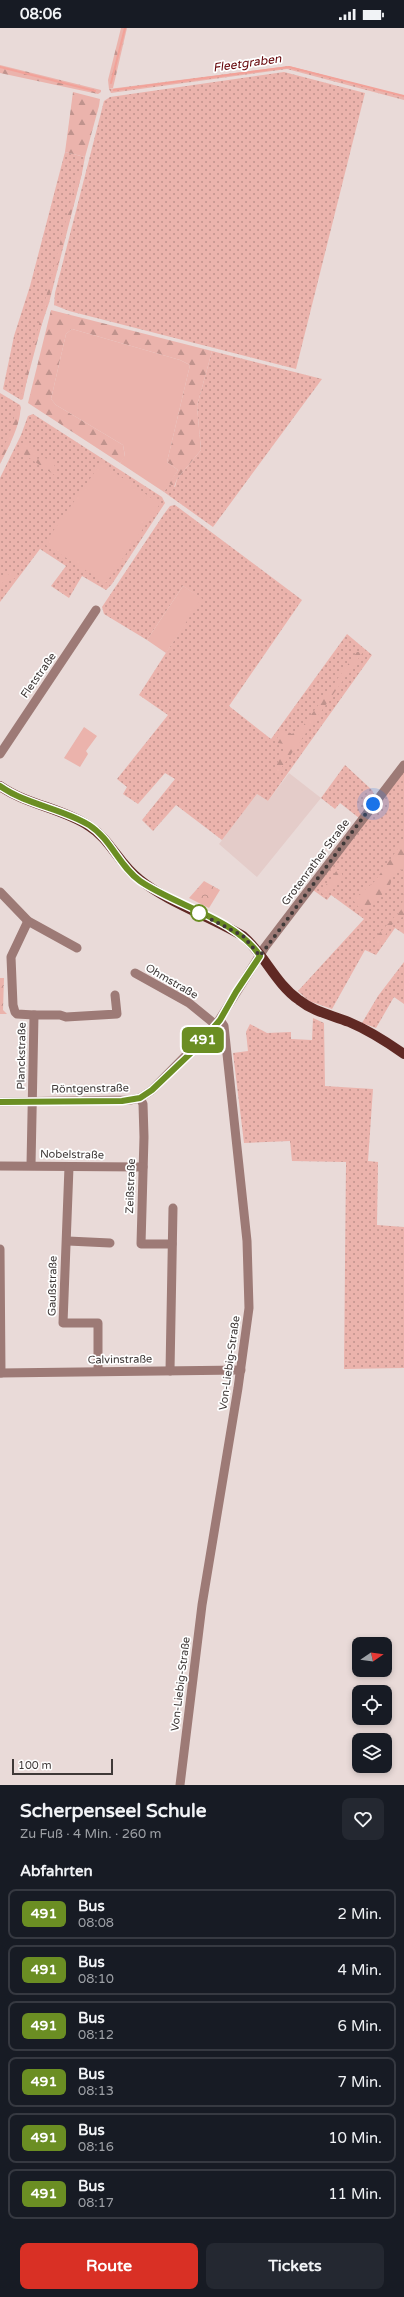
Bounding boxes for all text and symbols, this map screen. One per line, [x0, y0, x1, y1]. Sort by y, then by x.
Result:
text: 08:06 [20, 5, 62, 23]
water label: Fleetgraben [212, 51, 283, 75]
street label: Fletstraße [18, 650, 59, 701]
your location [363, 794, 383, 814]
street label: Grotenrather Straße [279, 817, 352, 908]
unlabelled marker [190, 904, 208, 922]
street label: Ohmstraße [143, 961, 200, 1002]
street label: Planckstraße [14, 1022, 29, 1090]
line badge: 491 [180, 1027, 226, 1053]
text: 491 [190, 1031, 216, 1048]
street label: Röntgenstraße [51, 1081, 129, 1096]
street label: Nobelstraße [40, 1147, 104, 1162]
street label: Zeißstraße [123, 1158, 138, 1214]
street label: Gaußstraße [45, 1256, 60, 1316]
street label: Von-Liebig-Straße [216, 1315, 243, 1411]
street label: Calvinstraße [88, 1352, 152, 1367]
street label: Von-Liebig-Straße [168, 1636, 193, 1732]
north arrow [352, 1637, 392, 1677]
map controls [352, 1637, 392, 1773]
button: locate [352, 1685, 392, 1725]
button: layers [352, 1733, 392, 1773]
scale bar [12, 1757, 113, 1776]
text: 100 m [18, 1759, 52, 1772]
button: heart [342, 1798, 384, 1840]
text: Scherpenseel Schule [20, 1800, 206, 1822]
text: Zu Fuß · 4 Min. · 260 m [20, 1826, 161, 1842]
text: Abfahrten [20, 1862, 93, 1880]
text: Bus [78, 1897, 105, 1915]
text: 491 [31, 1905, 57, 1922]
text: 2 Min. [338, 1905, 382, 1923]
text: 08:08 [78, 1915, 114, 1931]
text: Bus [78, 1953, 105, 1971]
text: 491 [31, 1961, 57, 1978]
text: 4 Min. [338, 1961, 382, 1979]
text: 08:10 [78, 1971, 114, 1987]
text: Bus [78, 2009, 105, 2027]
text: 491 [31, 2017, 57, 2034]
text: 6 Min. [338, 2017, 382, 2035]
text: 08:12 [78, 2027, 114, 2043]
text: Bus [78, 2065, 105, 2083]
text: 491 [31, 2073, 57, 2090]
text: 7 Min. [338, 2073, 382, 2091]
text: 08:13 [78, 2083, 114, 2099]
text: Bus [78, 2121, 105, 2139]
text: 491 [31, 2129, 57, 2146]
text: 10 Min. [328, 2129, 382, 2147]
text: 08:16 [78, 2139, 114, 2155]
text: Bus [78, 2177, 105, 2195]
text: 491 [31, 2185, 57, 2202]
text: 11 Min. [328, 2185, 382, 2203]
text: 08:17 [78, 2195, 114, 2211]
button: Route [20, 2243, 198, 2289]
button: Tickets [206, 2243, 384, 2289]

